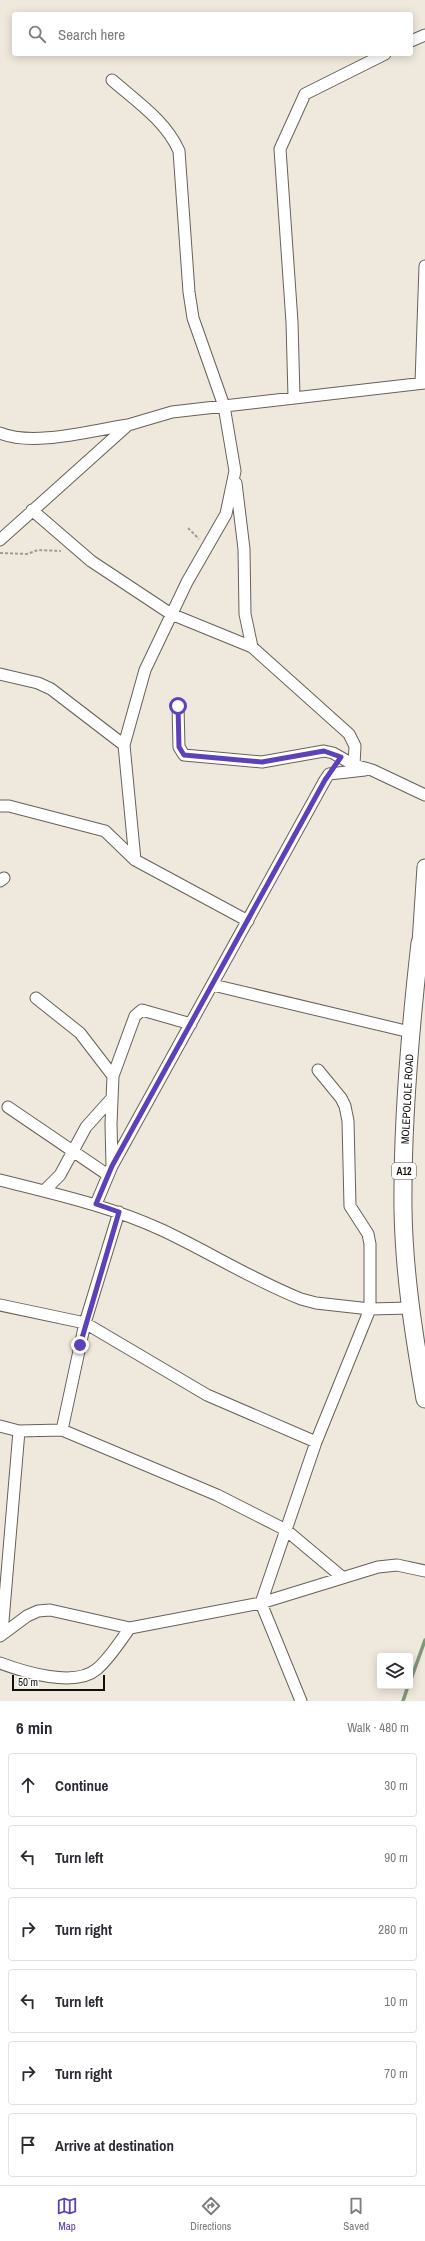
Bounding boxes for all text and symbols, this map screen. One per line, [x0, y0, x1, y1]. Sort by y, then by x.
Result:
search box [12, 12, 413, 56]
icon: search [26, 23, 48, 45]
text: Search here [58, 24, 125, 45]
route start [169, 697, 187, 715]
street label: MOLEPOLOLE ROAD [398, 1054, 416, 1144]
road number: A12 [392, 1163, 416, 1179]
route end [71, 1336, 89, 1354]
map controls [377, 1653, 413, 1689]
button: layers [377, 1653, 413, 1689]
scale bar [12, 1673, 105, 1692]
text: 50 m [18, 1675, 38, 1689]
text: 6 min [16, 1716, 52, 1739]
text: Walk · 480 m [347, 1719, 409, 1736]
icon: ahead [17, 1774, 39, 1796]
text: Continue [55, 1775, 108, 1796]
text: 30 m [384, 1777, 408, 1794]
icon: left [17, 1846, 39, 1868]
text: Turn left [55, 1847, 103, 1868]
text: 90 m [384, 1849, 408, 1866]
icon: right [17, 1918, 39, 1940]
text: Turn right [55, 1919, 112, 1940]
text: 280 m [378, 1921, 408, 1938]
icon: left [17, 1990, 39, 2012]
text: Turn left [55, 1991, 103, 2012]
text: 10 m [384, 1993, 408, 2010]
icon: right [17, 2062, 39, 2084]
text: Turn right [55, 2063, 112, 2084]
text: 70 m [384, 2065, 408, 2082]
icon: arrive [17, 2134, 39, 2156]
text: Arrive at destination [55, 2135, 174, 2156]
tab: Map [56, 2195, 78, 2233]
tab: Directions [190, 2195, 231, 2233]
tab: Saved [343, 2195, 369, 2233]

